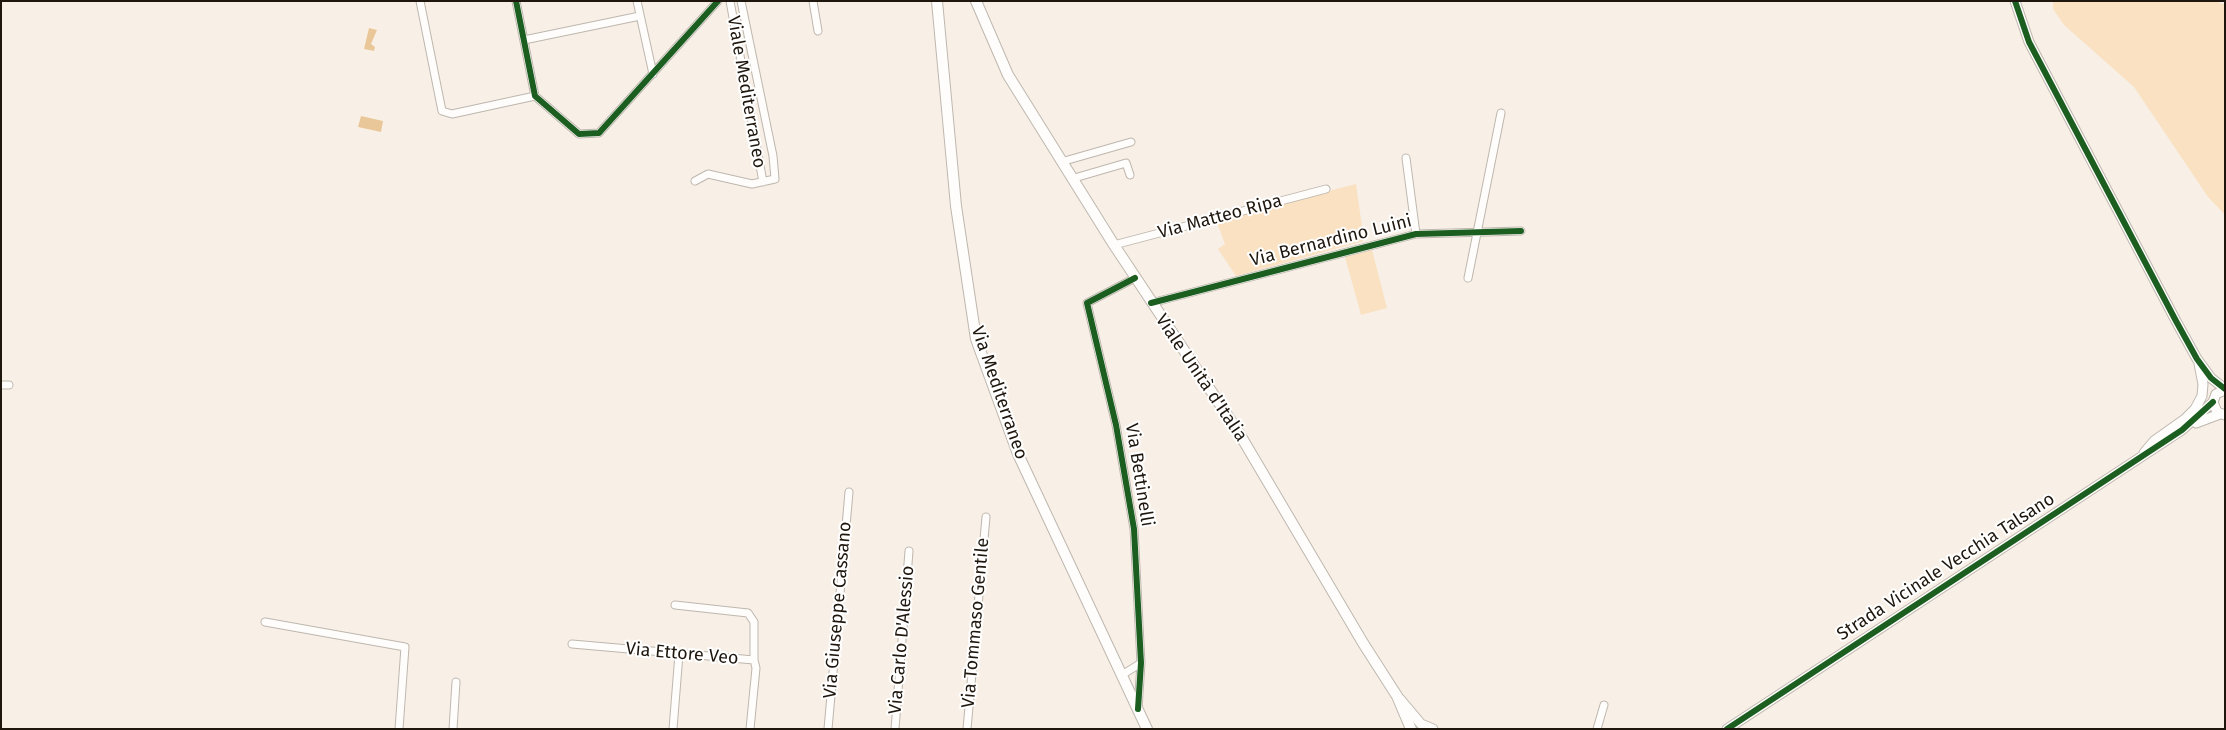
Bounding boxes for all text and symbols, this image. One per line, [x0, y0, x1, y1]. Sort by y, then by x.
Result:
street label: Viale Mediterraneo [722, 14, 770, 170]
street label: Via Matteo Ripa [1156, 190, 1284, 244]
street label: Via Bernardino Luini [1248, 210, 1414, 272]
street label: Viale Unità d'Italia [1150, 310, 1252, 446]
street label: Via Mediterraneo [966, 324, 1032, 462]
street label: Via Bettinelli [1120, 422, 1158, 528]
street label: Strada Vicinale Vecchia Talsano [1833, 488, 2059, 646]
street label: Via Giuseppe Cassano [820, 521, 856, 699]
street label: Via Tommaso Gentile [958, 537, 994, 709]
street label: Via Carlo D'Alessio [885, 565, 919, 715]
street label: Via Ettore Veo [625, 638, 739, 670]

